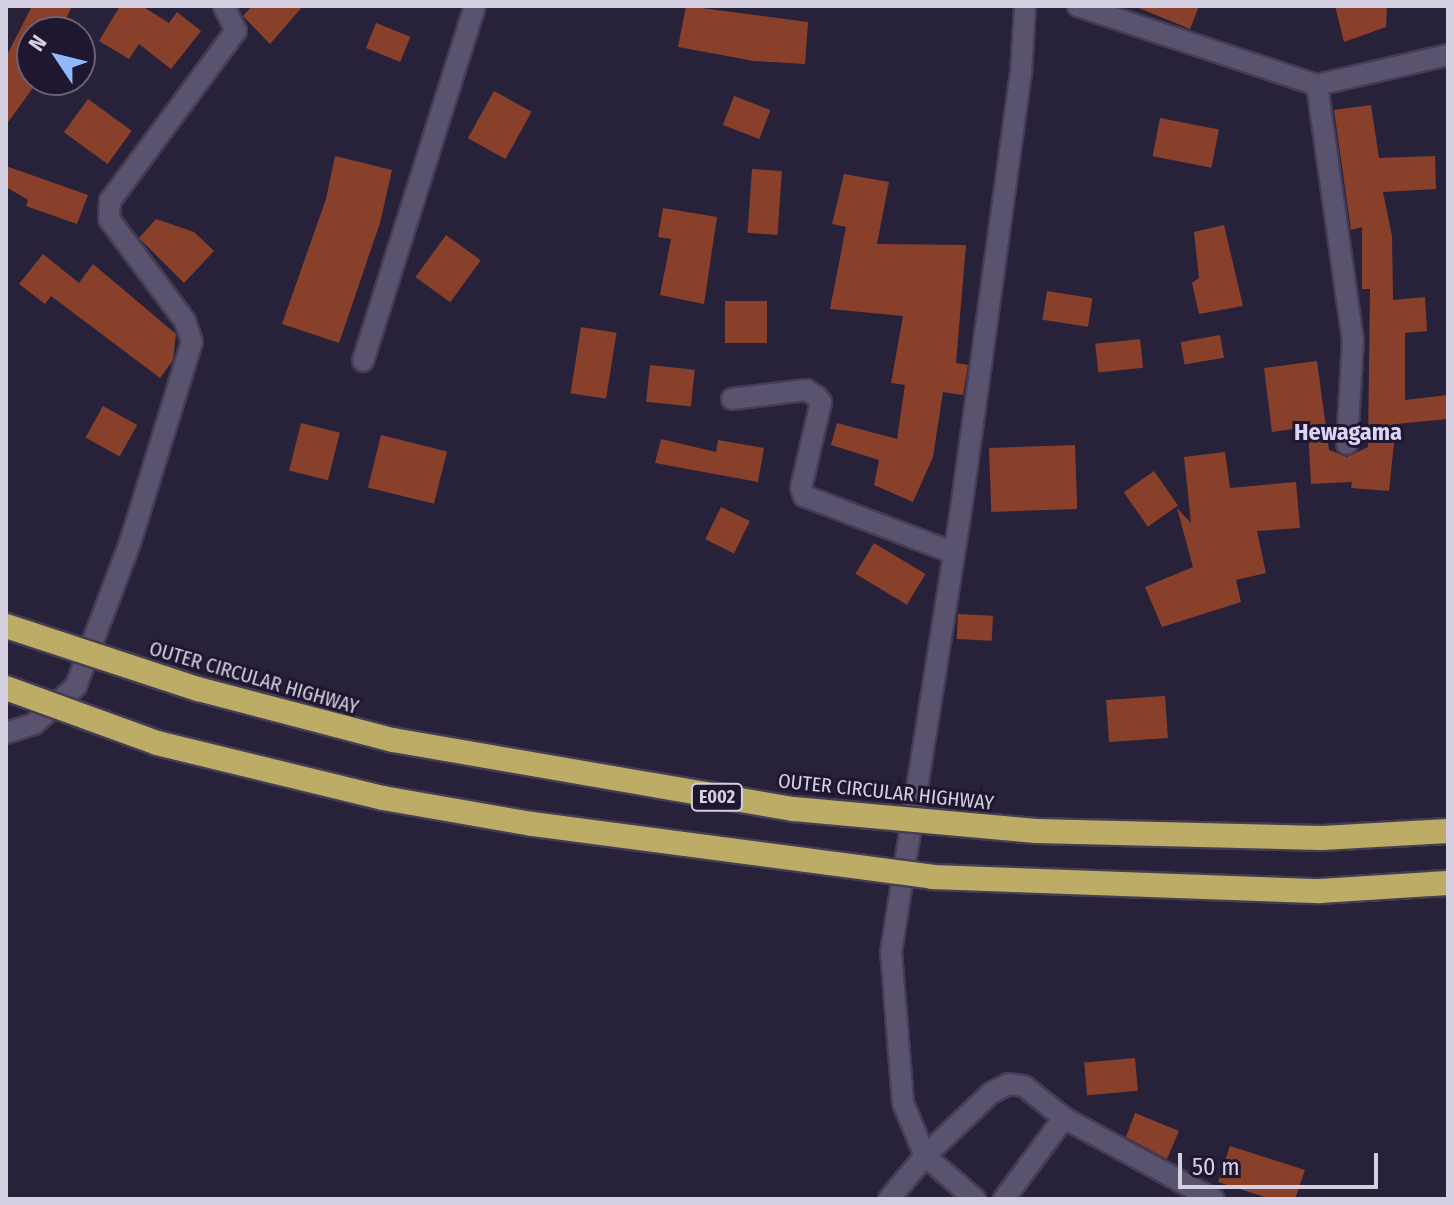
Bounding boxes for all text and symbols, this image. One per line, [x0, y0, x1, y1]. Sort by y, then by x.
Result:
north arrow [16, 16, 96, 96]
text: N [23, 30, 52, 56]
district label: Hewagama [1294, 419, 1402, 447]
street label: OUTER CIRCULAR HIGHWAY [146, 637, 362, 719]
street label: OUTER CIRCULAR HIGHWAY [777, 769, 995, 815]
road number: E002 [689, 783, 745, 811]
scale bar [1182, 1137, 1382, 1187]
text: 50 m [1192, 1153, 1240, 1181]

